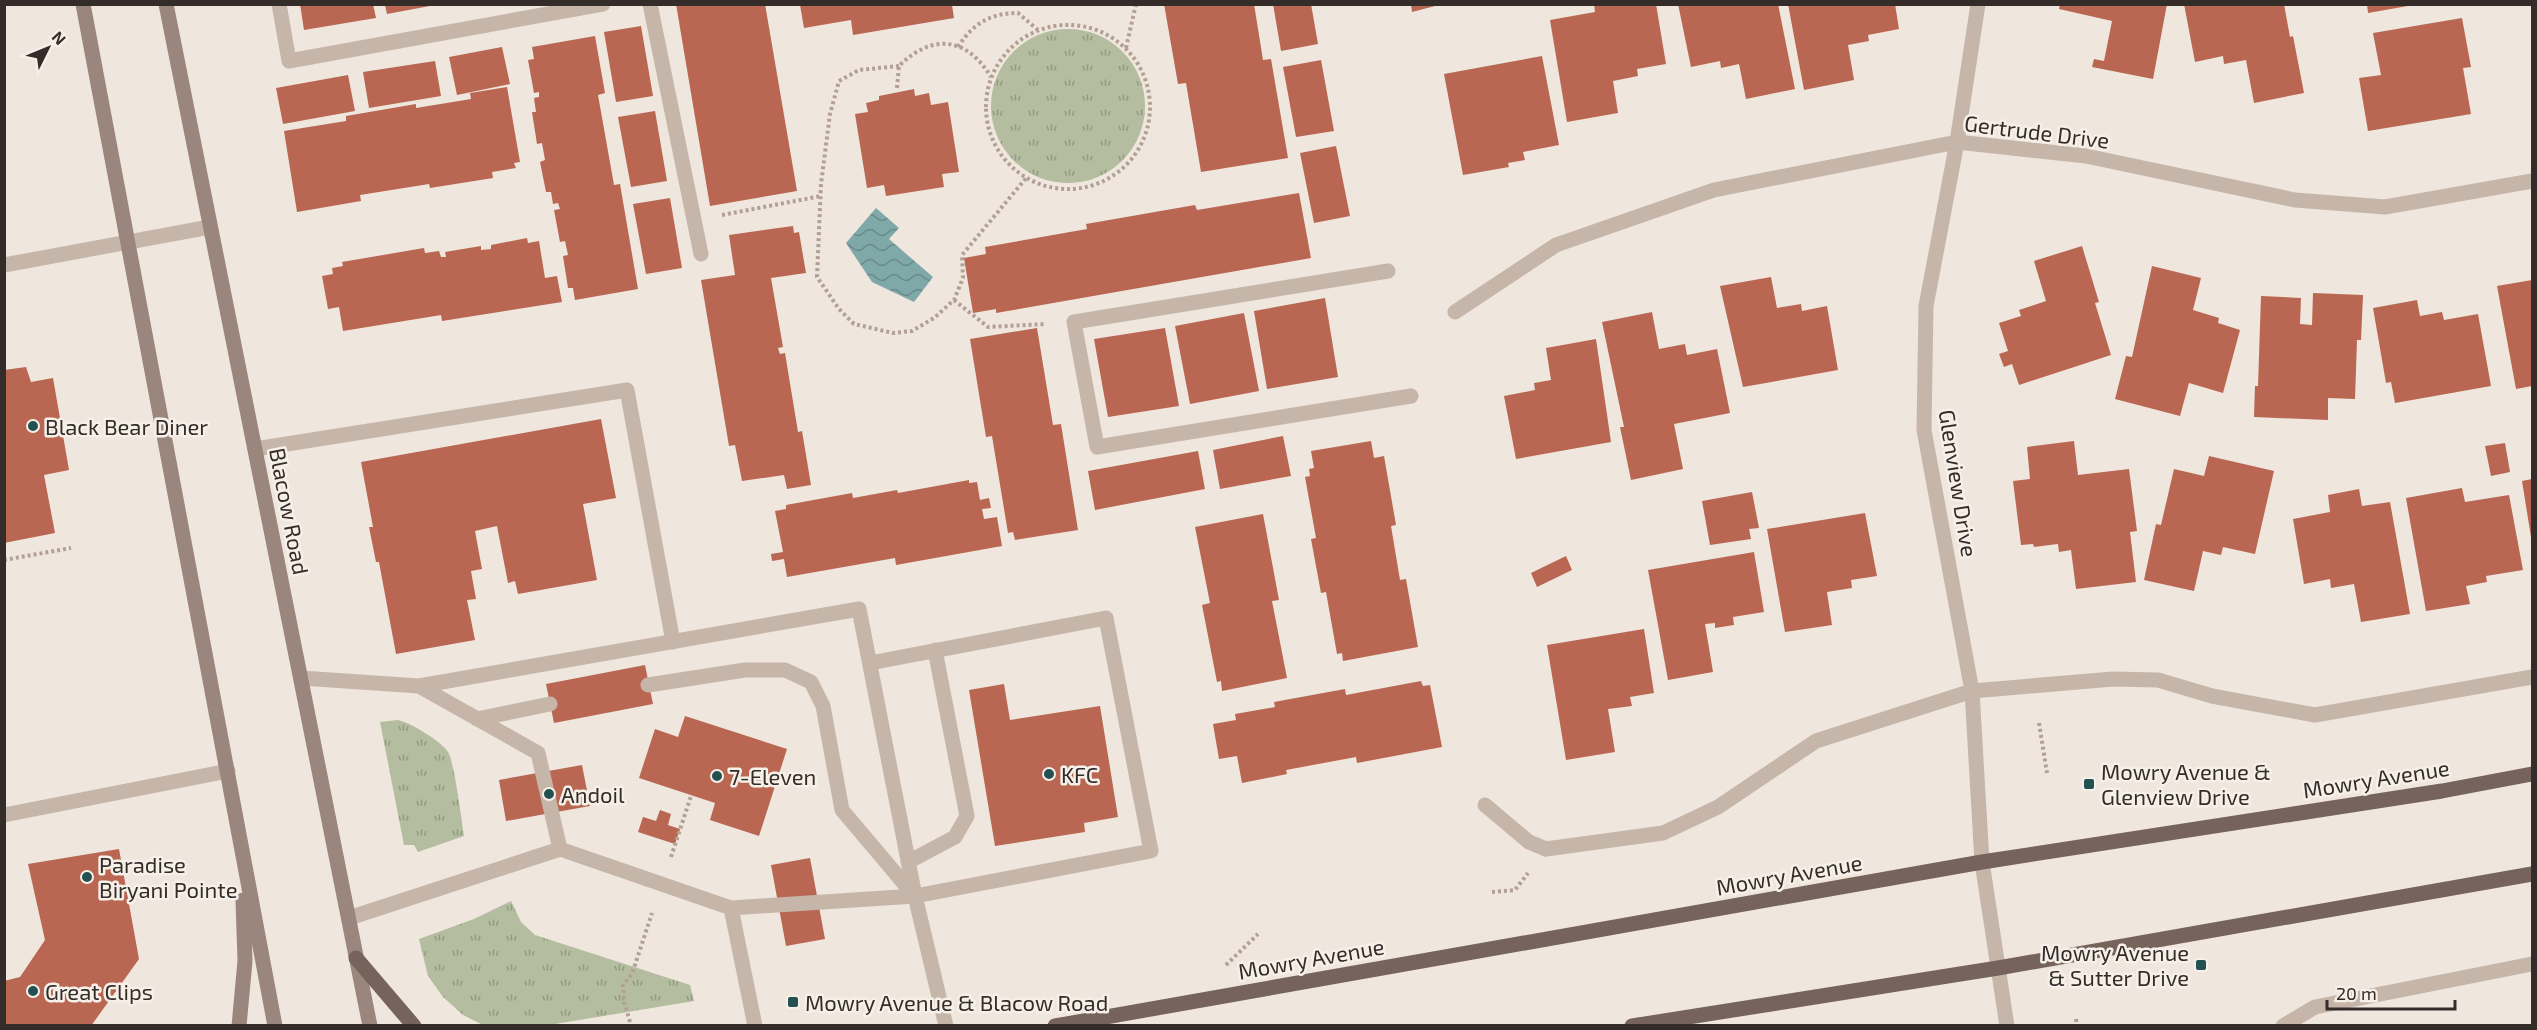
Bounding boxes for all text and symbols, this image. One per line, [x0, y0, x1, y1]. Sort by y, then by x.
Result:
north arrow [18, 18, 78, 78]
text: N [48, 27, 70, 48]
street label: Gertrude Drive [1963, 109, 2111, 153]
street label: Glenview Drive [1935, 408, 1983, 558]
place label: Black Bear Diner [45, 413, 208, 439]
marker: Black Bear Diner [26, 419, 40, 433]
street label: Blacow Road [265, 445, 315, 577]
street label: Mowry Avenue [2301, 754, 2451, 802]
place label: Mowry Avenue & Glenview Drive [2101, 758, 2271, 809]
place label: KFC [1061, 761, 1098, 787]
place label: 7-Eleven [729, 763, 816, 789]
marker: KFC [1042, 767, 1056, 781]
marker: 7-Eleven [710, 769, 724, 783]
marker: Mowry Avenue & Glenview Drive [2082, 777, 2096, 791]
place label: Andoil [561, 781, 625, 807]
marker: Andoil [542, 787, 556, 801]
street label: Mowry Avenue [1714, 848, 1864, 900]
place label: Paradise Biryani Pointe [99, 851, 237, 902]
marker: Paradise Biryani Pointe [80, 870, 94, 884]
street label: Mowry Avenue [1236, 932, 1386, 984]
place label: Mowry Avenue & Sutter Drive [2041, 939, 2189, 990]
marker: Mowry Avenue & Sutter Drive [2194, 958, 2208, 972]
scale bar [2327, 973, 2454, 1011]
place label: Great Clips [45, 978, 153, 1004]
text: 20 m [2336, 982, 2377, 1004]
marker: Great Clips [26, 984, 40, 998]
place label: Mowry Avenue & Blacow Road [805, 989, 1108, 1015]
marker: Mowry Avenue & Blacow Road [786, 995, 800, 1009]

